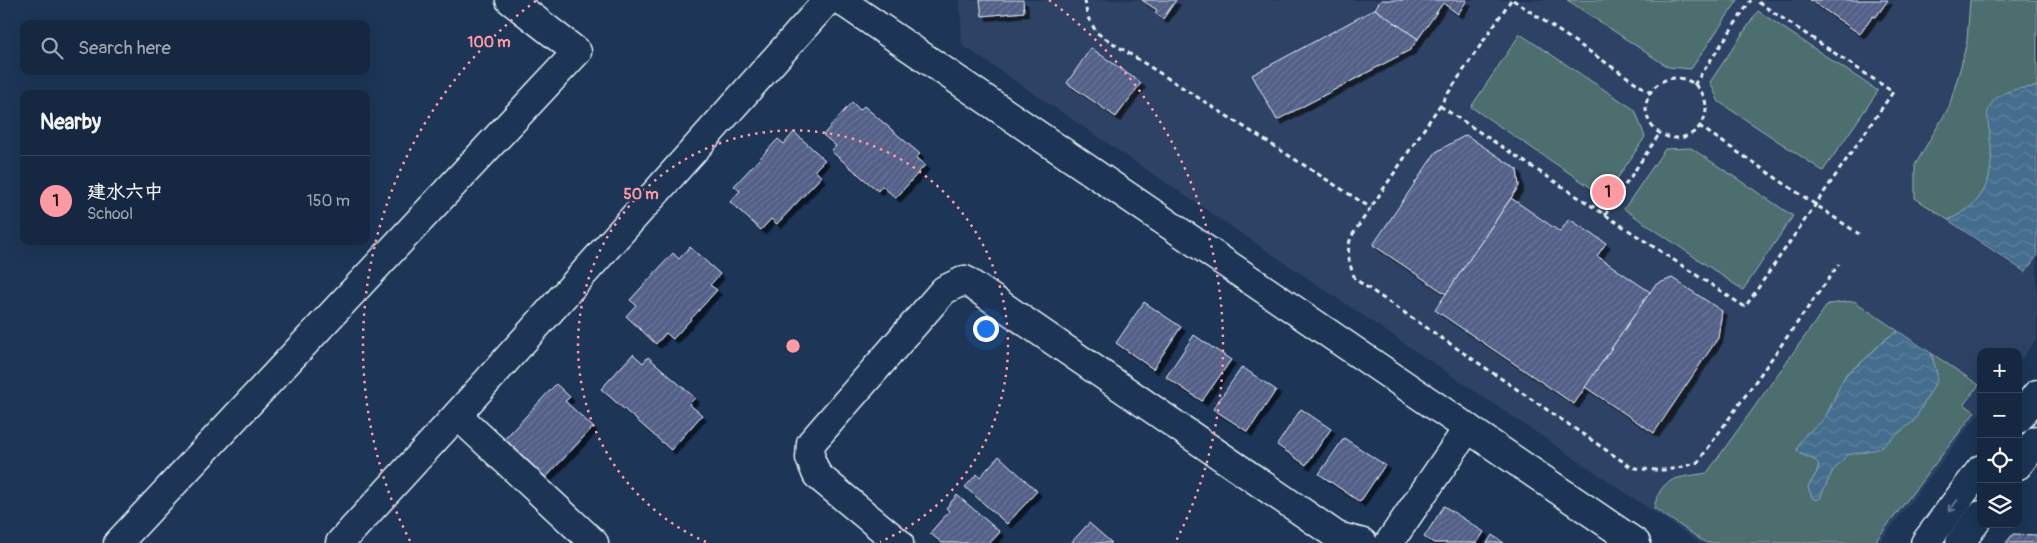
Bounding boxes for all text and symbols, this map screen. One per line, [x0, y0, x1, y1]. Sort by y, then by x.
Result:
search box [20, 20, 370, 75]
text: 100 m [468, 33, 510, 52]
icon: search [38, 34, 66, 62]
text: Search here [78, 36, 171, 60]
text: Nearby [40, 109, 101, 136]
pin: 1 [1592, 173, 1624, 211]
text: 建水六中 [87, 180, 163, 204]
text: 50 m [624, 185, 658, 204]
text: 1 [53, 191, 59, 211]
text: 150 m [306, 191, 350, 211]
text: School [87, 204, 133, 224]
your location [973, 316, 999, 342]
centre of rings [784, 337, 802, 355]
map controls [1977, 348, 2022, 528]
button: + [1977, 348, 2022, 393]
button: − [1977, 393, 2022, 438]
button: locate [1977, 438, 2022, 483]
button: layers [1977, 483, 2022, 528]
one-way arrow [1947, 499, 1958, 512]

